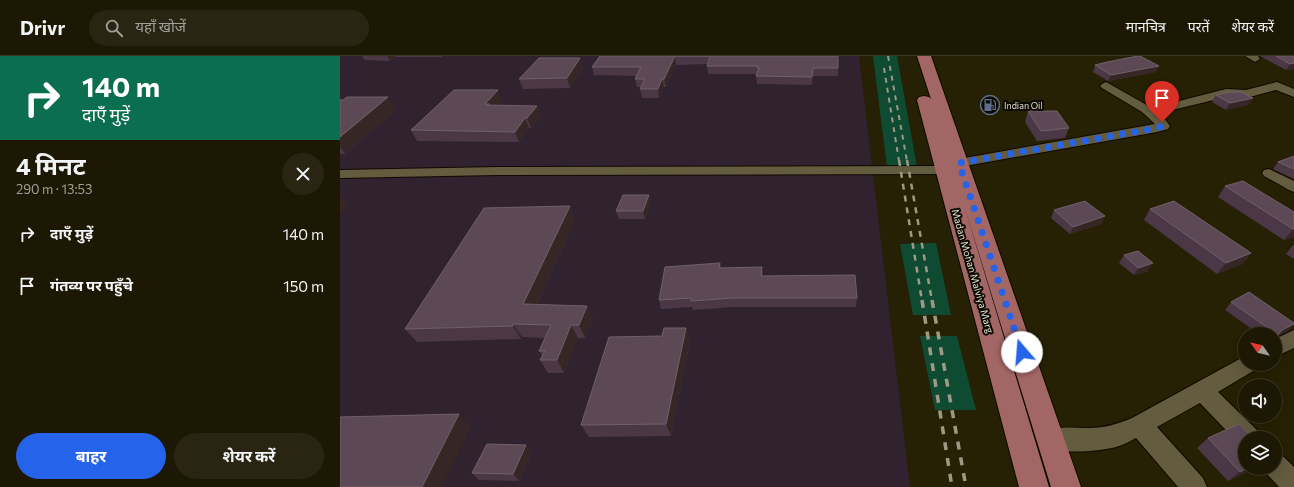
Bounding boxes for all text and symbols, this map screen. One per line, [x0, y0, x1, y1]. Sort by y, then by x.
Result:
search box [89, 10, 369, 46]
text: Drivr [20, 16, 65, 39]
icon: search [103, 17, 125, 39]
text: यहाँ खोजें [135, 17, 186, 35]
text: मानचित्र [1126, 18, 1166, 35]
text: परतें [1188, 18, 1209, 35]
text: शेयर करें [1231, 18, 1274, 35]
text: 140 m [82, 69, 160, 103]
icon: right [16, 72, 68, 124]
pin [1145, 81, 1179, 122]
icon: arrive [1151, 87, 1173, 109]
fuel station icon: Indian Oil [979, 94, 1001, 116]
place label: Indian Oil [1004, 100, 1043, 111]
text: दाएँ मुड़ें [82, 103, 130, 125]
text: 4 मिनट [16, 151, 86, 180]
button: close [282, 153, 324, 195]
text: 290 m · 13:53 [16, 181, 92, 197]
street label: Madan Mohan Malviya Marg [949, 207, 997, 335]
icon: right [16, 223, 38, 245]
text: दाएँ मुड़ें [50, 224, 93, 242]
text: 140 m [283, 225, 324, 243]
icon: arrive [16, 275, 38, 297]
text: गंतव्य पर पहुँचे [50, 276, 133, 294]
text: 150 m [283, 277, 324, 295]
north arrow [1238, 327, 1282, 371]
map controls [1238, 327, 1282, 475]
position arrow [1001, 331, 1043, 373]
button: sound [1238, 379, 1282, 423]
button: layers [1238, 431, 1282, 475]
button: बाहर [16, 433, 166, 479]
button: शेयर करें [174, 433, 324, 479]

